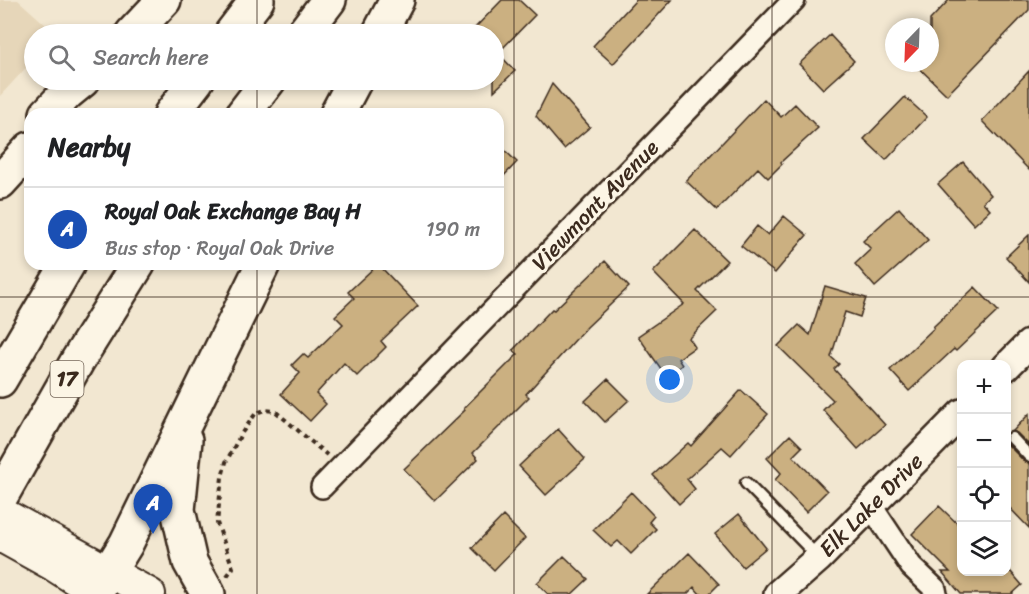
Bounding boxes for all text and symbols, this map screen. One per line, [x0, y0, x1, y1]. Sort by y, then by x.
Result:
north arrow [885, 18, 939, 72]
search box [24, 24, 504, 90]
text: Search here [93, 38, 209, 77]
icon: search [45, 41, 78, 74]
text: Nearby [48, 124, 130, 170]
street label: Viewmont Avenue [522, 130, 669, 280]
text: Royal Oak Exchange Bay H [105, 192, 361, 231]
text: A [61, 212, 74, 247]
text: 190 m [426, 212, 480, 247]
text: Bus stop · Royal Oak Drive [105, 231, 334, 266]
map controls [957, 360, 1011, 576]
button: + [957, 360, 1011, 414]
road number: 17 [50, 361, 84, 397]
your location [655, 365, 684, 394]
button: − [957, 414, 1011, 468]
street label: Elk Lake Drive [809, 443, 933, 567]
button: locate [957, 468, 1011, 522]
pin: A [134, 484, 172, 534]
button: layers [957, 522, 1011, 576]

